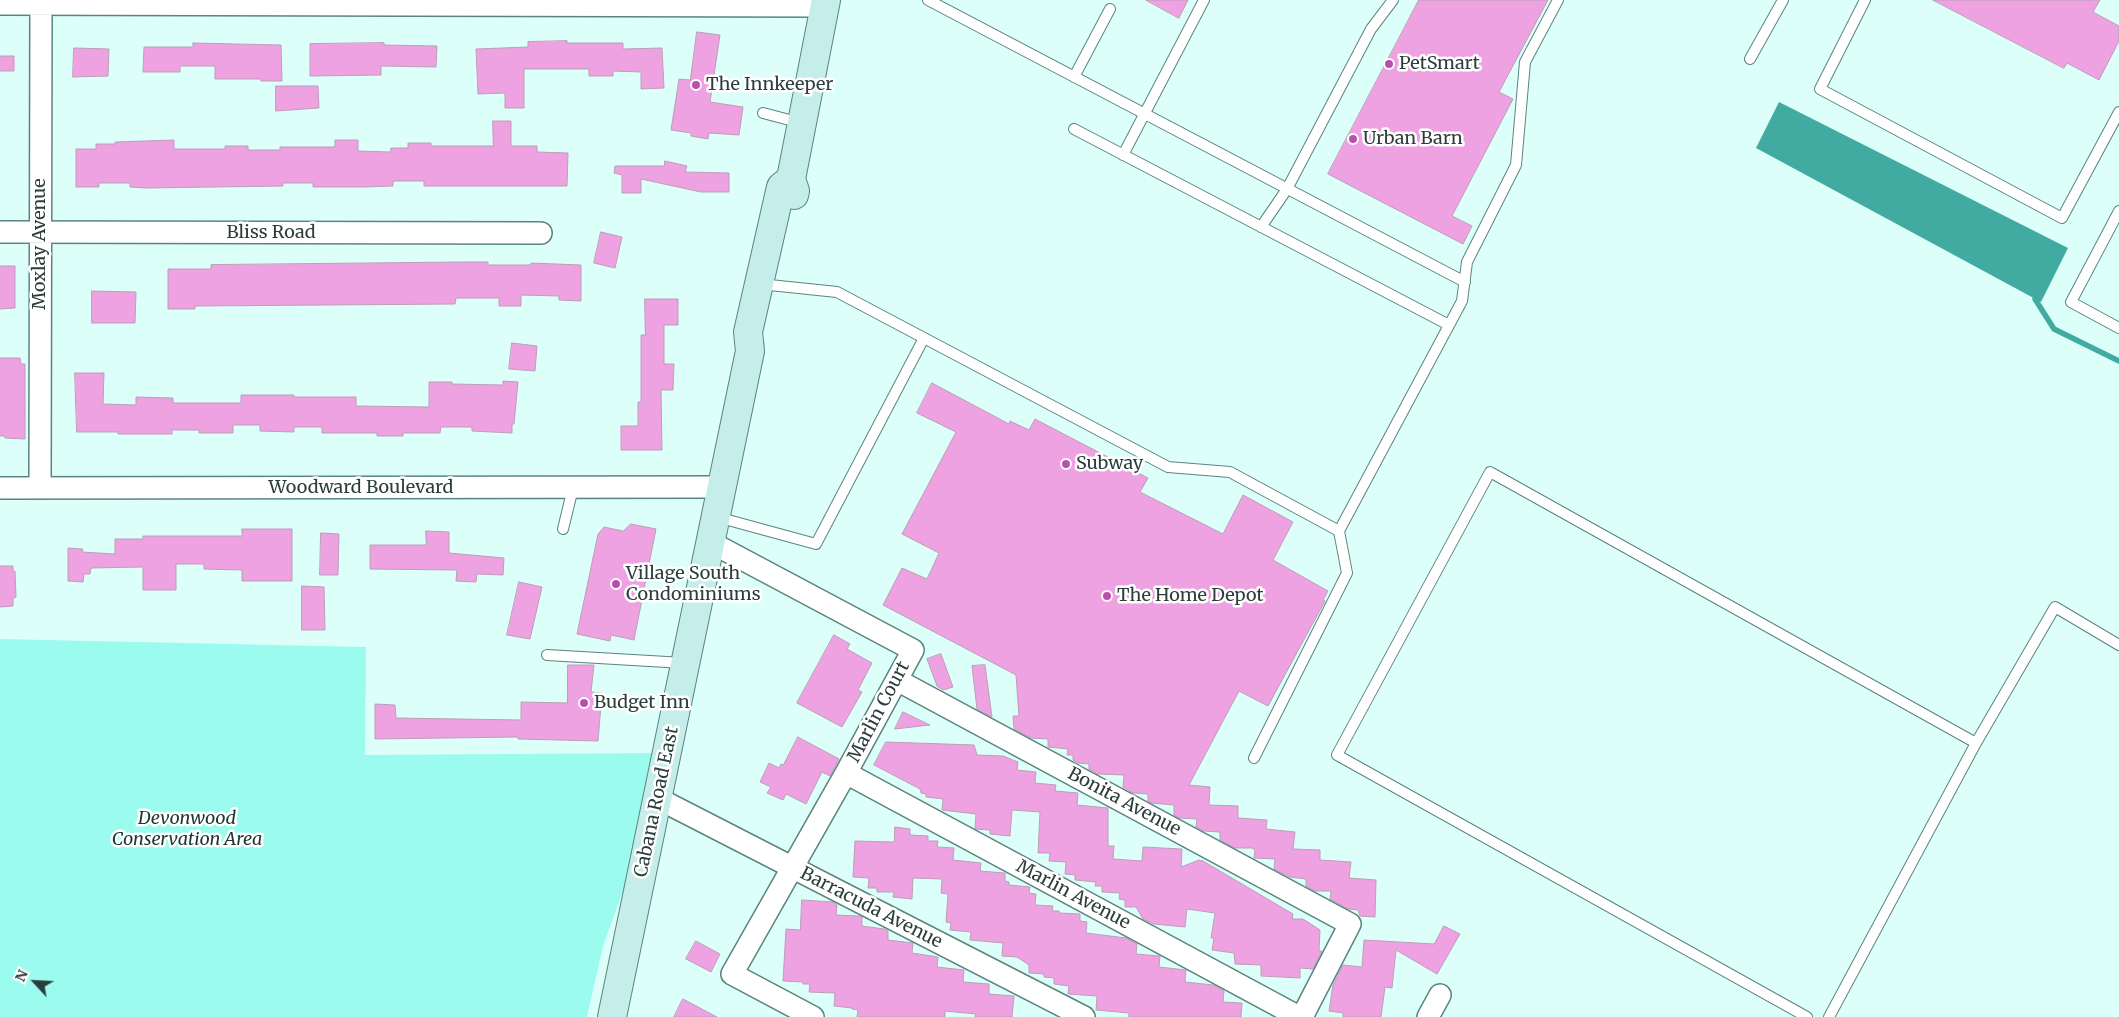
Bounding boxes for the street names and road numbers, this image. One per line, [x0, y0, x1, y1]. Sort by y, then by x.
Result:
street label: Moxlay Avenue [29, 178, 51, 310]
street label: Bliss Road [227, 222, 315, 244]
street label: Woodward Boulevard [269, 477, 453, 499]
street label: Marlin Court [843, 658, 915, 766]
street label: Cabana Road East [630, 725, 684, 879]
street label: Bonita Avenue [1064, 763, 1184, 841]
street label: Marlin Avenue [1012, 856, 1134, 934]
street label: Barracuda Avenue [796, 863, 946, 953]

